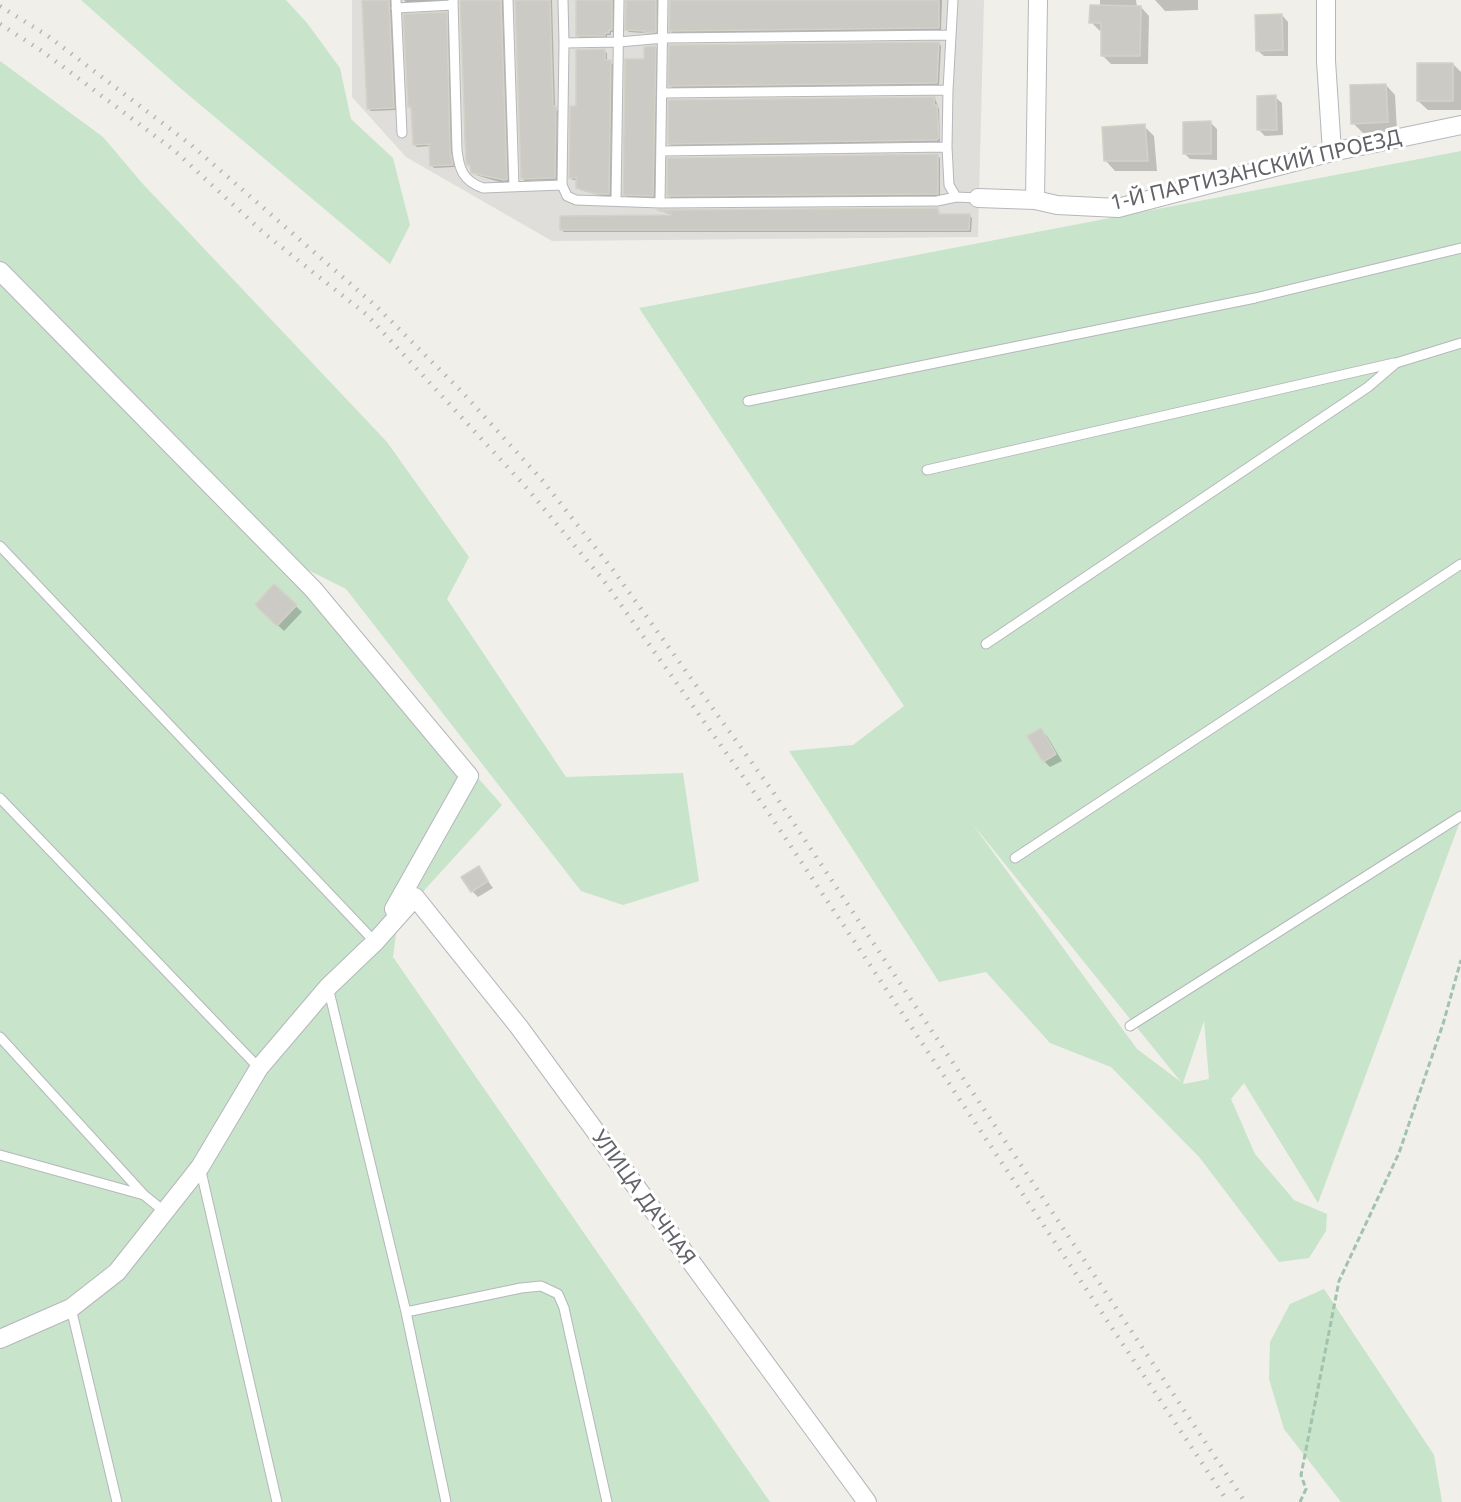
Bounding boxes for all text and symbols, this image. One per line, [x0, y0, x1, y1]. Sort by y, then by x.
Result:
street label: 1-Й ПАРТИЗАНСКИЙ ПРОЕЗД [1108, 125, 1404, 217]
street label: УЛИЦА ДАЧНАЯ [586, 1126, 700, 1270]

